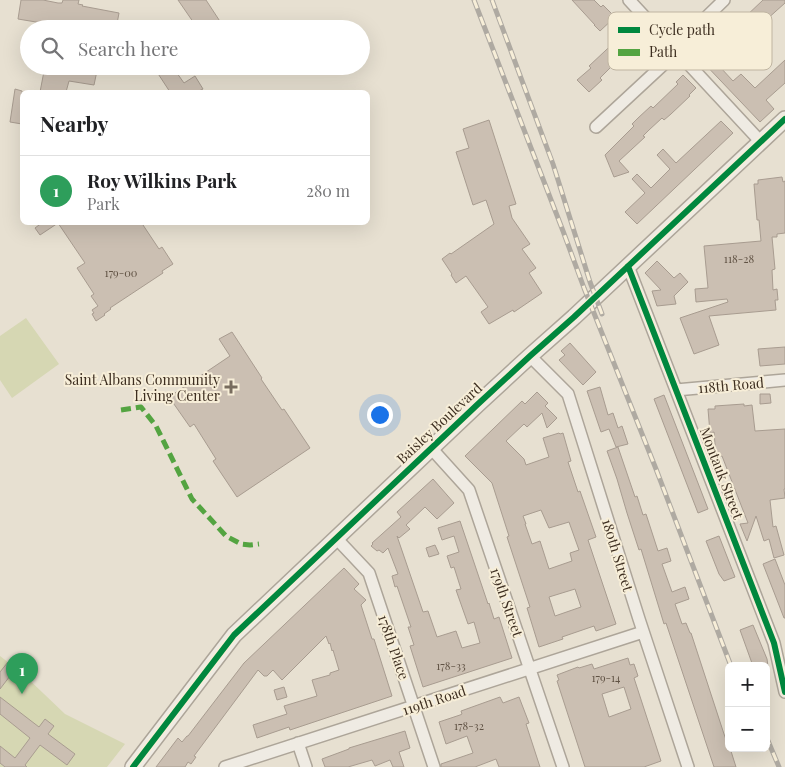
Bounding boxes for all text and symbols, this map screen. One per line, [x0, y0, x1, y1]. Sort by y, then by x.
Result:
legend [608, 12, 772, 70]
search box [20, 20, 370, 75]
text: Cycle path [649, 20, 716, 39]
icon: search [38, 34, 66, 62]
text: Search here [78, 35, 178, 61]
text: Path [649, 42, 678, 61]
text: Nearby [40, 109, 109, 137]
text: Roy Wilkins Park [87, 167, 237, 193]
text: 1 [53, 180, 59, 201]
text: 280 m [306, 180, 350, 201]
text: Park [87, 193, 120, 214]
house number: 118-28 [724, 251, 754, 266]
house number: 179-00 [105, 265, 138, 280]
place label: Saint Albans Community Living Center [65, 370, 221, 405]
street label: 118th Road [697, 373, 765, 397]
street label: Baisley Boulevard [392, 378, 486, 468]
marker: Saint Albans Community Living Center [224, 380, 238, 394]
your location [367, 402, 393, 428]
street label: Montauk Street [696, 424, 749, 522]
street label: 180th Street [598, 516, 638, 595]
street label: 179th Street [486, 565, 528, 640]
street label: 178th Place [374, 612, 414, 682]
pin: 1 [6, 653, 38, 694]
house number: 178-33 [436, 658, 466, 673]
map controls [725, 662, 770, 752]
button: + [725, 662, 770, 707]
house number: 179-14 [591, 670, 621, 685]
street label: 119th Road [400, 681, 468, 719]
button: − [725, 707, 770, 752]
house number: 178-32 [454, 718, 484, 733]

